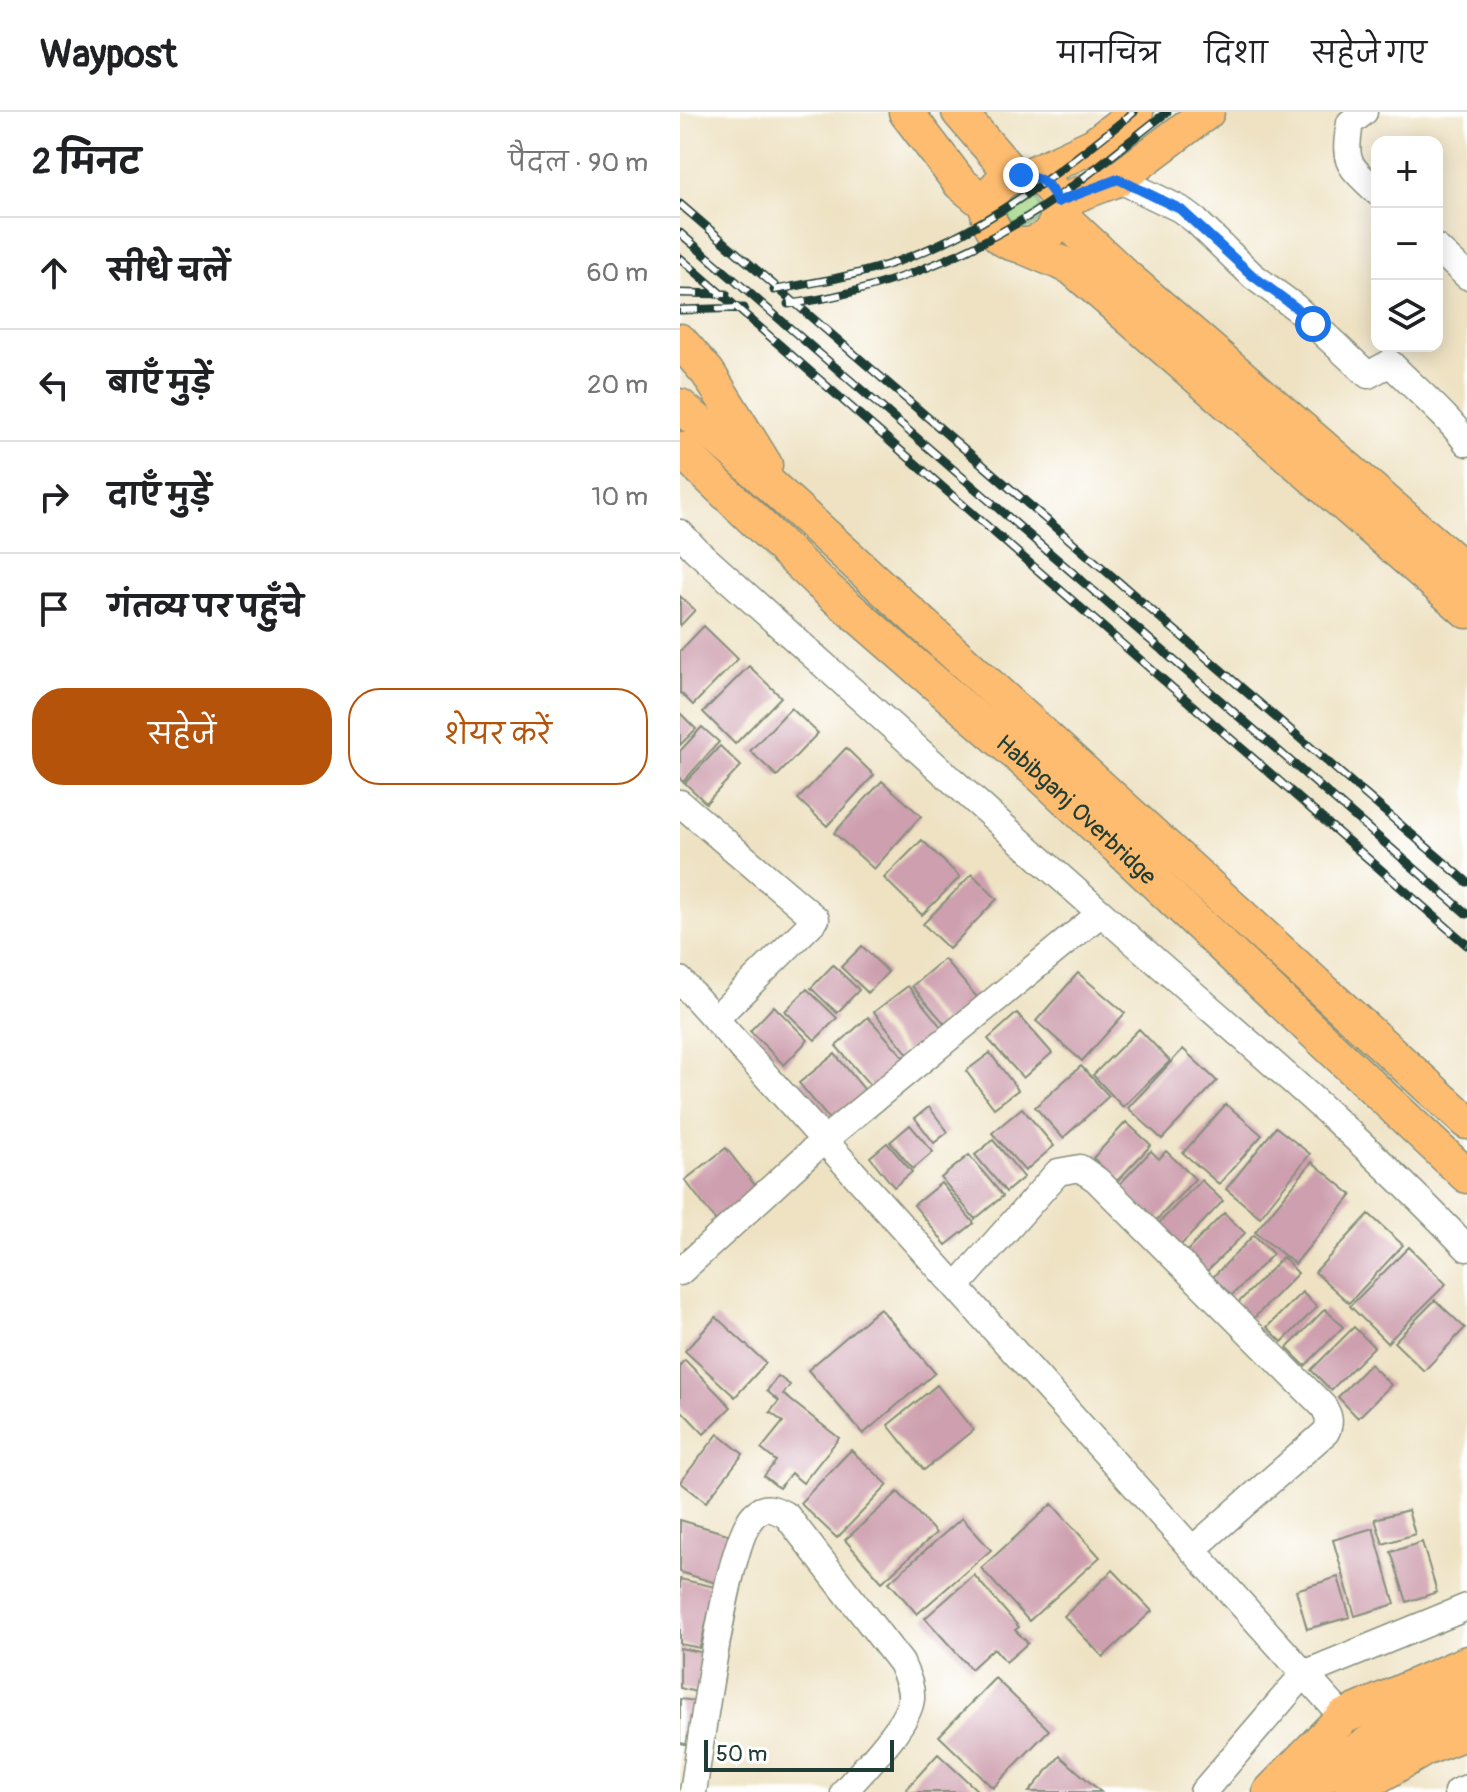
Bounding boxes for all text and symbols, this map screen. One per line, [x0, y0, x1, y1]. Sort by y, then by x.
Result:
text: Waypost [40, 31, 177, 79]
text: मानचित्र [1058, 37, 1160, 72]
text: दिशा [1204, 37, 1268, 72]
text: सहेजे गए [1312, 37, 1427, 72]
map controls [1371, 136, 1443, 352]
button: + [1371, 136, 1443, 208]
text: 2 मिनट [32, 141, 141, 184]
text: पैदल · 90 m [508, 147, 648, 179]
route end [1003, 157, 1039, 193]
button: − [1371, 208, 1443, 280]
icon: ahead [32, 251, 76, 295]
text: सीधे चलें [108, 253, 230, 290]
text: 60 m [586, 257, 648, 289]
button: layers [1371, 280, 1443, 352]
route start [1295, 306, 1331, 342]
icon: left [32, 363, 76, 407]
text: बाएँ मुड़ें [108, 365, 212, 402]
text: 20 m [587, 369, 648, 401]
icon: right [32, 475, 76, 519]
text: दाएँ मुड़ें [108, 477, 211, 514]
text: 10 m [591, 481, 648, 513]
icon: arrive [32, 587, 76, 631]
text: गंतव्य पर पहुँचे [108, 589, 303, 626]
button: सहेजें [32, 688, 332, 785]
button: शेयर करें [348, 688, 648, 785]
street label: Habibganj Overbridge [990, 729, 1163, 891]
scale bar [704, 1736, 894, 1772]
text: 50 m [716, 1740, 767, 1768]

